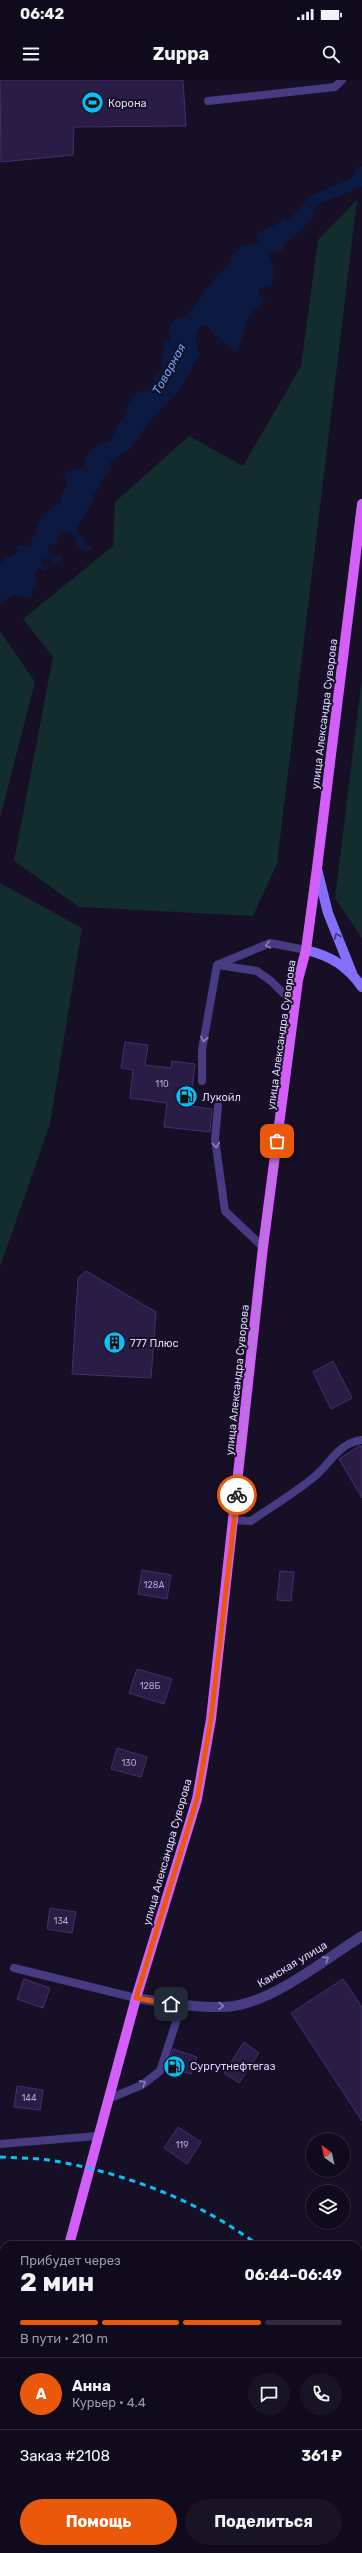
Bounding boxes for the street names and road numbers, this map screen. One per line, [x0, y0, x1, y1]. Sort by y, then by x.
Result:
street label: улица Александра Суворова [309, 638, 340, 790]
street label: улица Александра Суворова [265, 959, 298, 1111]
street label: улица Александра Суворова [223, 1304, 252, 1456]
street label: улица Александра Суворова [140, 1777, 195, 1927]
street label: Камская улица [255, 1939, 329, 1990]

